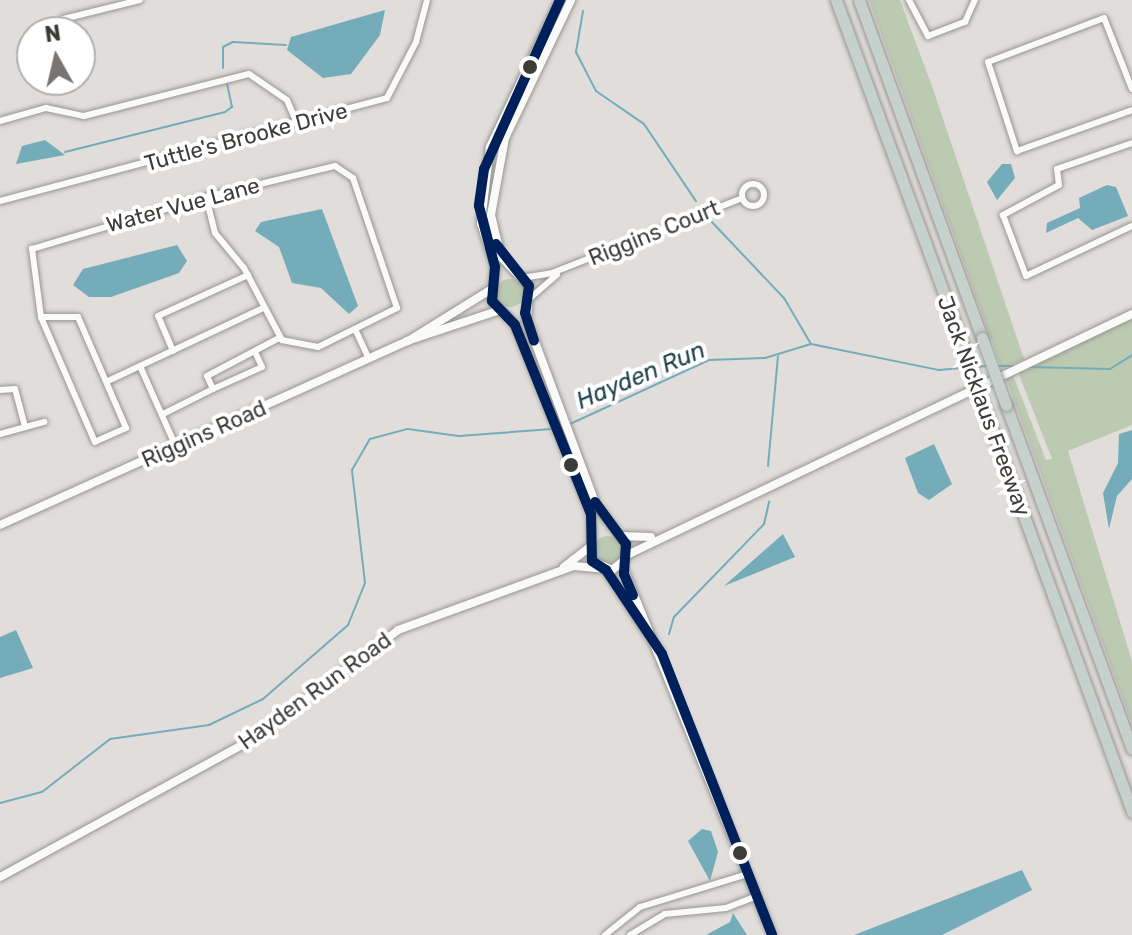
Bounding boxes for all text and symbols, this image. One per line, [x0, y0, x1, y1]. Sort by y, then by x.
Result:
north arrow [16, 16, 96, 96]
text: N [43, 19, 63, 48]
unlabelled marker [522, 59, 538, 75]
street label: Tuttle's Brooke Drive [142, 97, 350, 177]
street label: Water Vue Lane [103, 172, 263, 238]
street label: Riggins Court [585, 195, 723, 271]
street label: Jack Nicklaus Freeway [932, 292, 1036, 520]
water label: Hayden Run [572, 336, 710, 416]
street label: Riggins Road [138, 395, 270, 473]
unlabelled marker [563, 457, 579, 473]
street label: Hayden Run Road [234, 627, 396, 755]
unlabelled marker [732, 845, 748, 861]

